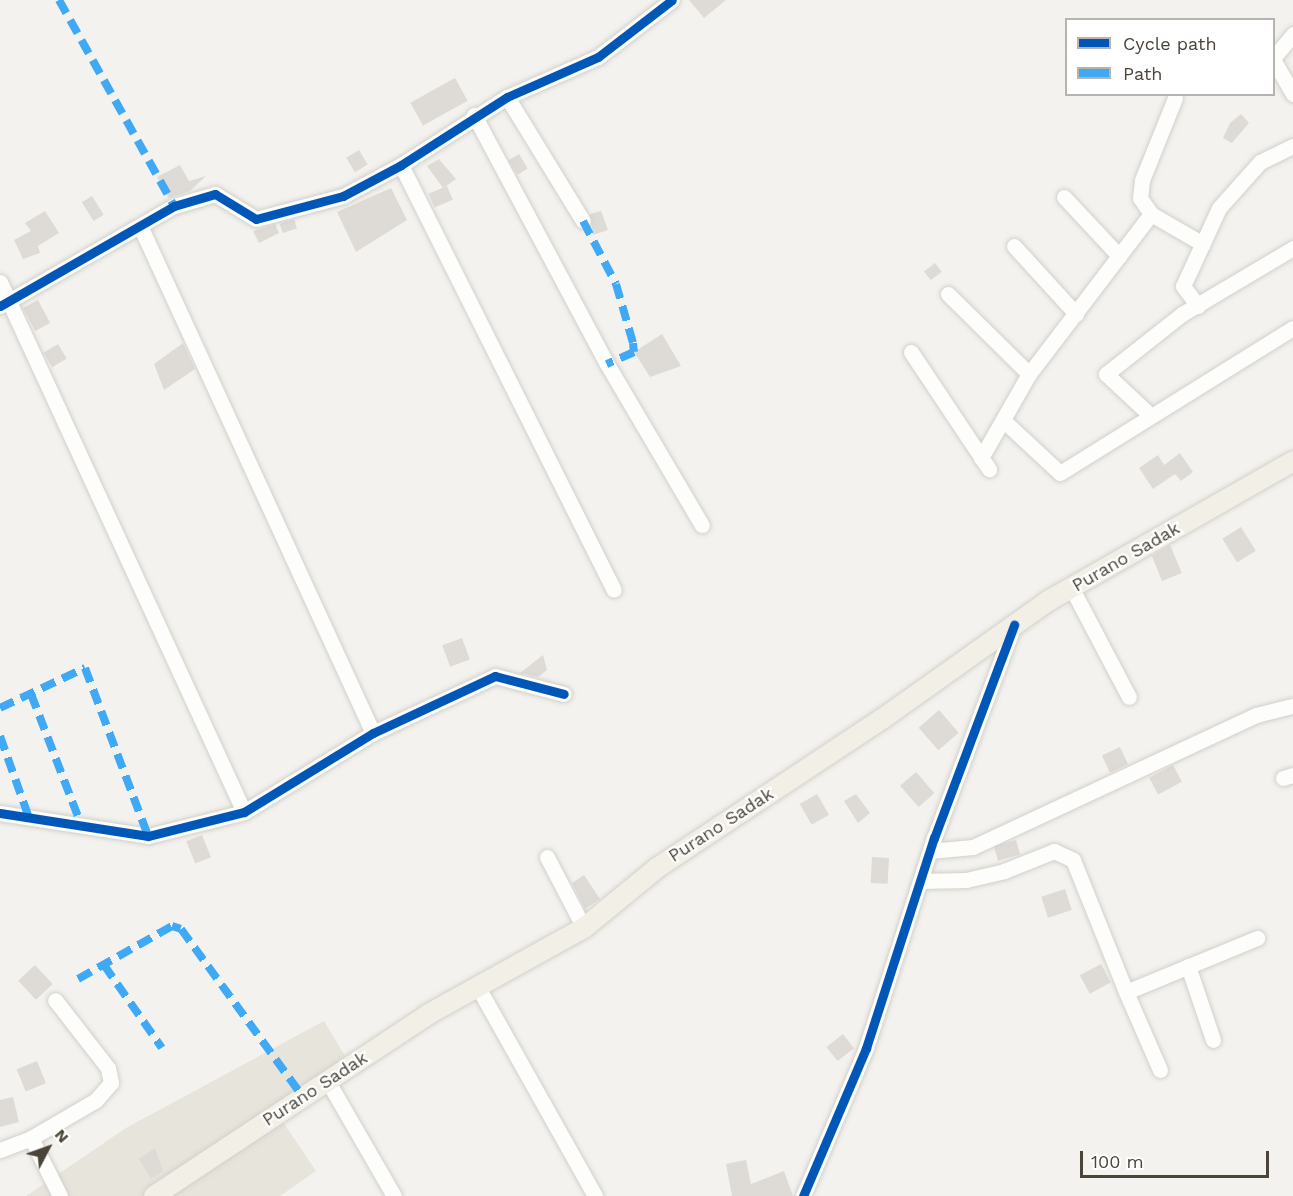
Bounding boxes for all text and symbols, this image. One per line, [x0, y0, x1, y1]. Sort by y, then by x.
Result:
legend [1065, 18, 1275, 96]
text: Cycle path [1123, 33, 1217, 54]
text: Path [1123, 63, 1163, 84]
street label: Purano Sadak [1068, 517, 1184, 597]
street label: Purano Sadak [665, 783, 777, 867]
street label: Purano Sadak [259, 1047, 371, 1131]
north arrow [18, 1118, 78, 1178]
text: N [51, 1125, 73, 1147]
scale bar [1083, 1139, 1272, 1177]
text: 100 m [1091, 1151, 1144, 1172]

